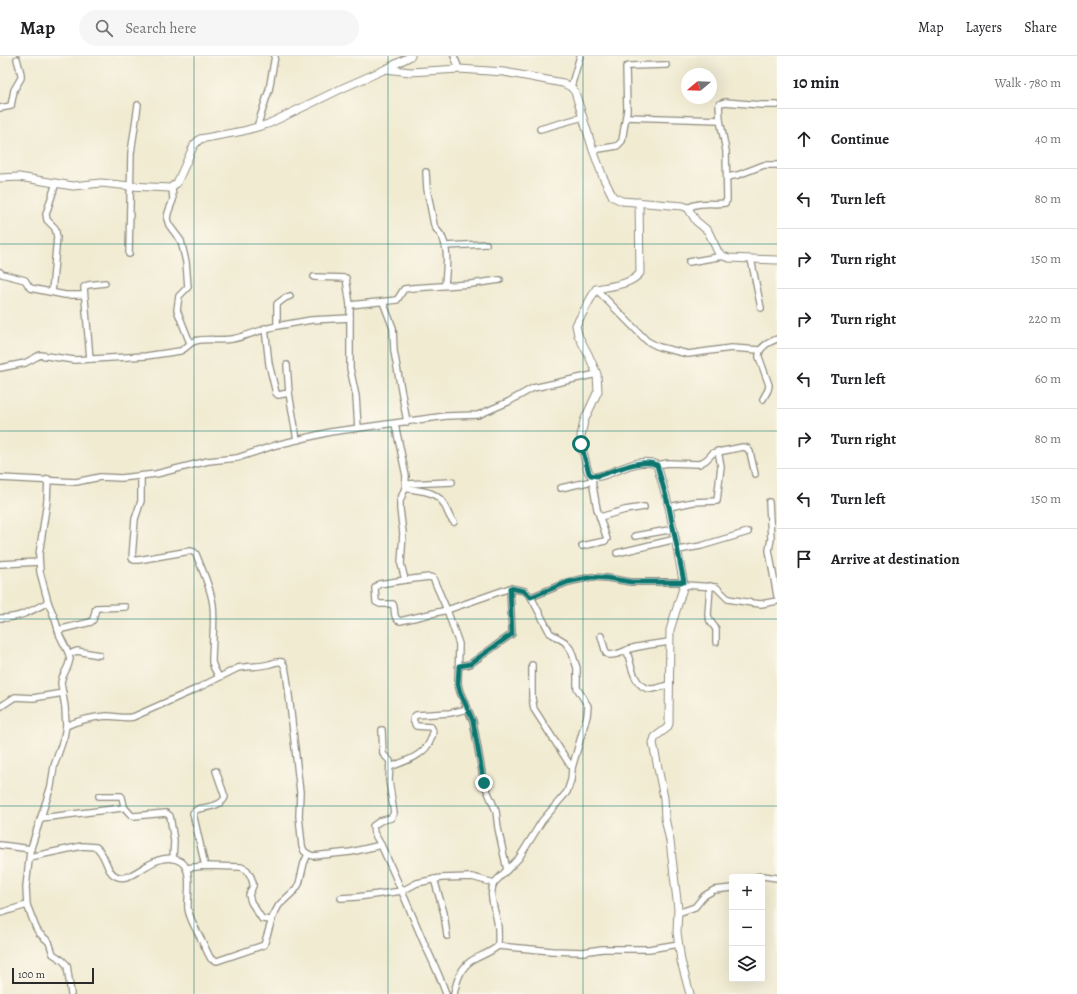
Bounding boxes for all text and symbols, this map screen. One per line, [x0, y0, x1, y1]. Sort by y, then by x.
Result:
search box [79, 10, 359, 46]
text: Map [20, 15, 55, 41]
icon: search [93, 17, 115, 39]
text: Search here [125, 18, 197, 38]
text: Map [918, 18, 944, 37]
text: Layers [966, 18, 1002, 37]
text: Share [1024, 18, 1057, 37]
north arrow [681, 68, 717, 104]
text: 10 min [793, 71, 839, 94]
text: Walk · 780 m [994, 74, 1061, 91]
icon: ahead [793, 128, 815, 150]
text: Continue [831, 129, 889, 149]
text: 40 m [1035, 130, 1061, 147]
icon: left [793, 188, 815, 210]
text: Turn left [831, 189, 886, 209]
text: 80 m [1034, 190, 1061, 207]
icon: right [793, 248, 815, 270]
text: Turn right [831, 249, 896, 269]
text: 150 m [1031, 250, 1061, 267]
icon: right [793, 308, 815, 330]
text: Turn right [831, 309, 896, 329]
text: 220 m [1028, 310, 1061, 327]
icon: left [793, 368, 815, 390]
text: Turn left [831, 369, 886, 389]
text: 60 m [1035, 370, 1061, 387]
icon: right [793, 428, 815, 450]
text: Turn right [831, 429, 896, 449]
text: 80 m [1034, 430, 1061, 447]
route start [572, 435, 590, 453]
icon: left [793, 488, 815, 510]
text: Turn left [831, 489, 886, 509]
text: 150 m [1031, 490, 1061, 507]
icon: arrive [793, 548, 815, 570]
text: Arrive at destination [831, 549, 960, 569]
route end [475, 774, 493, 792]
map controls [729, 874, 765, 982]
button: + [729, 874, 765, 910]
button: − [729, 910, 765, 946]
button: layers [729, 946, 765, 982]
scale bar [12, 966, 94, 985]
text: 100 m [18, 967, 45, 982]

